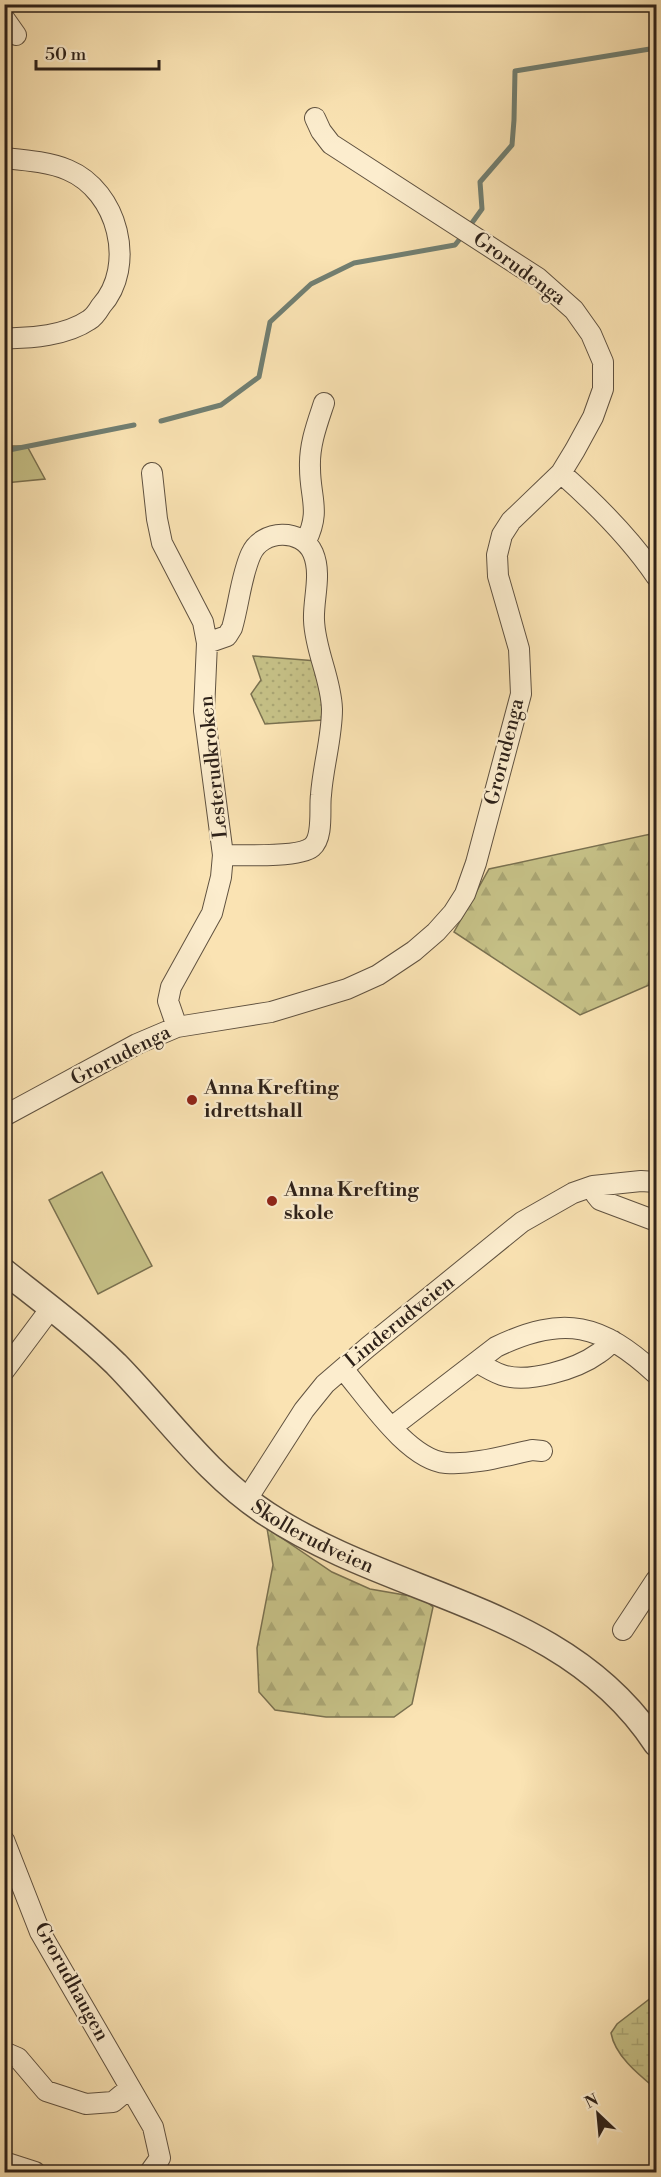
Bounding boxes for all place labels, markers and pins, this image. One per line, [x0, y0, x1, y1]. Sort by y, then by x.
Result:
place label: Anna Krefting idrettshall [203, 1076, 339, 1124]
marker: Anna Krefting idrettshall [185, 1093, 199, 1107]
place label: Anna Krefting skole [283, 1178, 419, 1226]
marker: Anna Krefting skole [265, 1194, 279, 1208]

